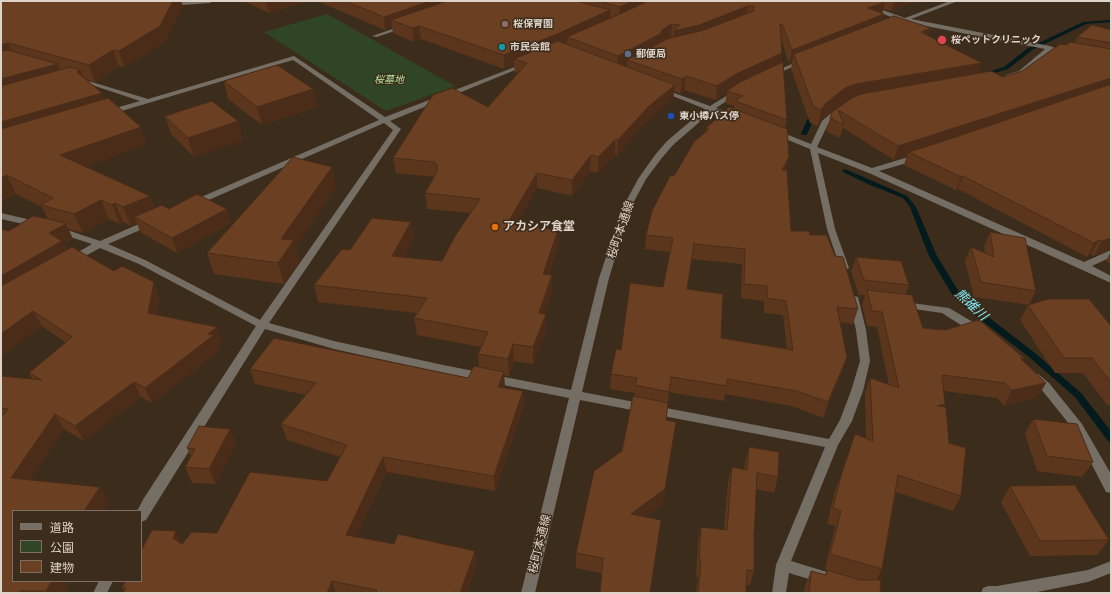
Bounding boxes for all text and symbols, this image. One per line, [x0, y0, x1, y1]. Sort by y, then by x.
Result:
place label: 桜保育園 [513, 18, 553, 30]
marker: 桜保育園 [500, 19, 510, 29]
marker: 桜ペットクリニック [936, 34, 948, 46]
place label: 桜ペットクリニック [951, 34, 1041, 46]
place label: 市民会館 [510, 41, 550, 53]
marker: 市民会館 [497, 42, 507, 52]
place label: 郵便局 [636, 48, 666, 60]
marker: 郵便局 [623, 49, 633, 59]
park label: 桜墓地 [374, 74, 404, 86]
place label: 東小樽バス停 [679, 110, 739, 122]
marker: 東小樽バス停 [666, 111, 676, 121]
street label: 桜町本通線 [604, 199, 638, 261]
place label: アカシア食堂 [503, 220, 575, 234]
marker: アカシア食堂 [490, 222, 500, 232]
water label: 熊碓川 [951, 286, 991, 324]
legend [12, 510, 142, 582]
street label: 桜町本通線 [526, 513, 554, 575]
text: 道路 [50, 520, 74, 535]
text: 公園 [50, 540, 74, 555]
text: 建物 [50, 560, 74, 575]

